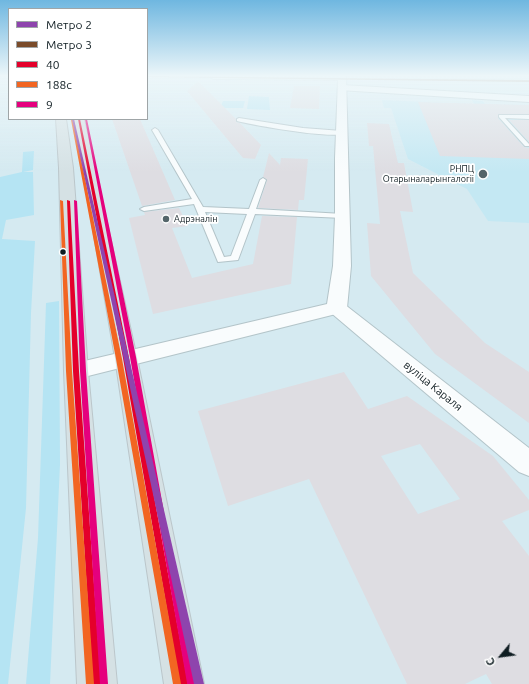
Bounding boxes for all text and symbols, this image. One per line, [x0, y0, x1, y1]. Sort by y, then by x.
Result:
legend [8, 8, 148, 120]
text: Метро 2 [46, 18, 92, 31]
text: Метро 3 [46, 38, 92, 51]
text: 40 [46, 58, 60, 71]
text: 188с [46, 78, 72, 91]
text: 9 [46, 98, 53, 111]
place label: РНПЦ Отарыналарынгалогіі [383, 164, 474, 185]
marker: РНПЦ Отарыналарынгалогіі [477, 168, 489, 180]
marker: Адрэналін [161, 214, 171, 224]
place label: Адрэналін [174, 214, 218, 224]
unlabelled marker [58, 247, 68, 257]
street label: вуліца Караля [401, 358, 465, 414]
north arrow [481, 636, 521, 676]
text: С [484, 656, 497, 668]

